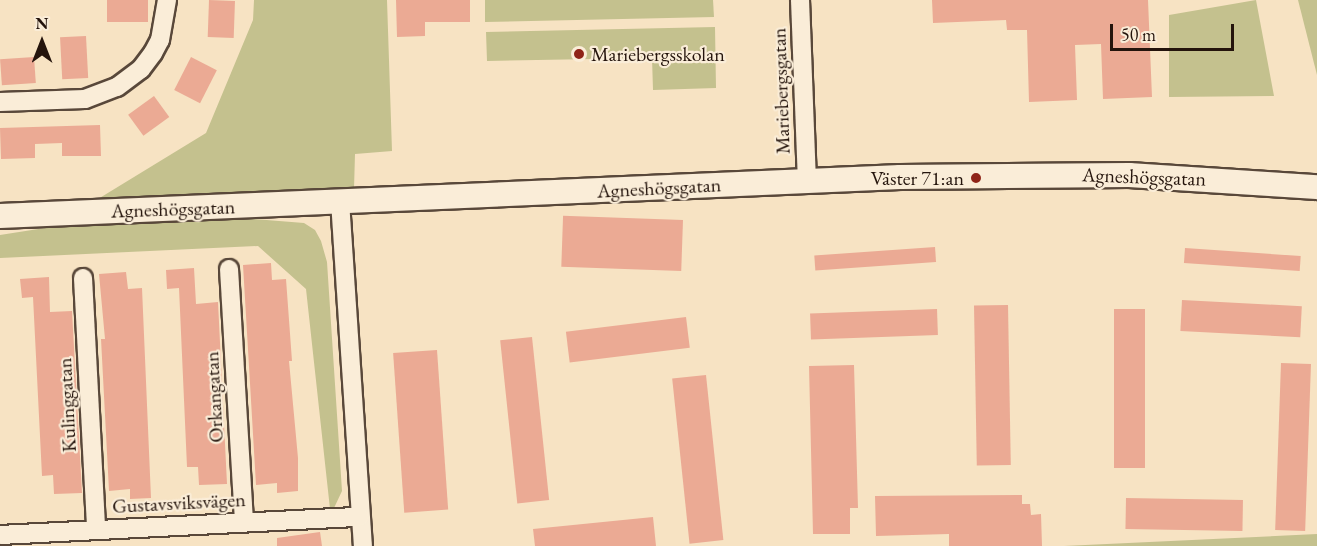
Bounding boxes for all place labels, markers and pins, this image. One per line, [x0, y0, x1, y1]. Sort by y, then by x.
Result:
place label: Mariebergsskolan [591, 42, 725, 66]
marker: Mariebergsskolan [572, 47, 586, 61]
place label: Väster 71:an [871, 166, 964, 190]
marker: Väster 71:an [969, 171, 983, 185]

